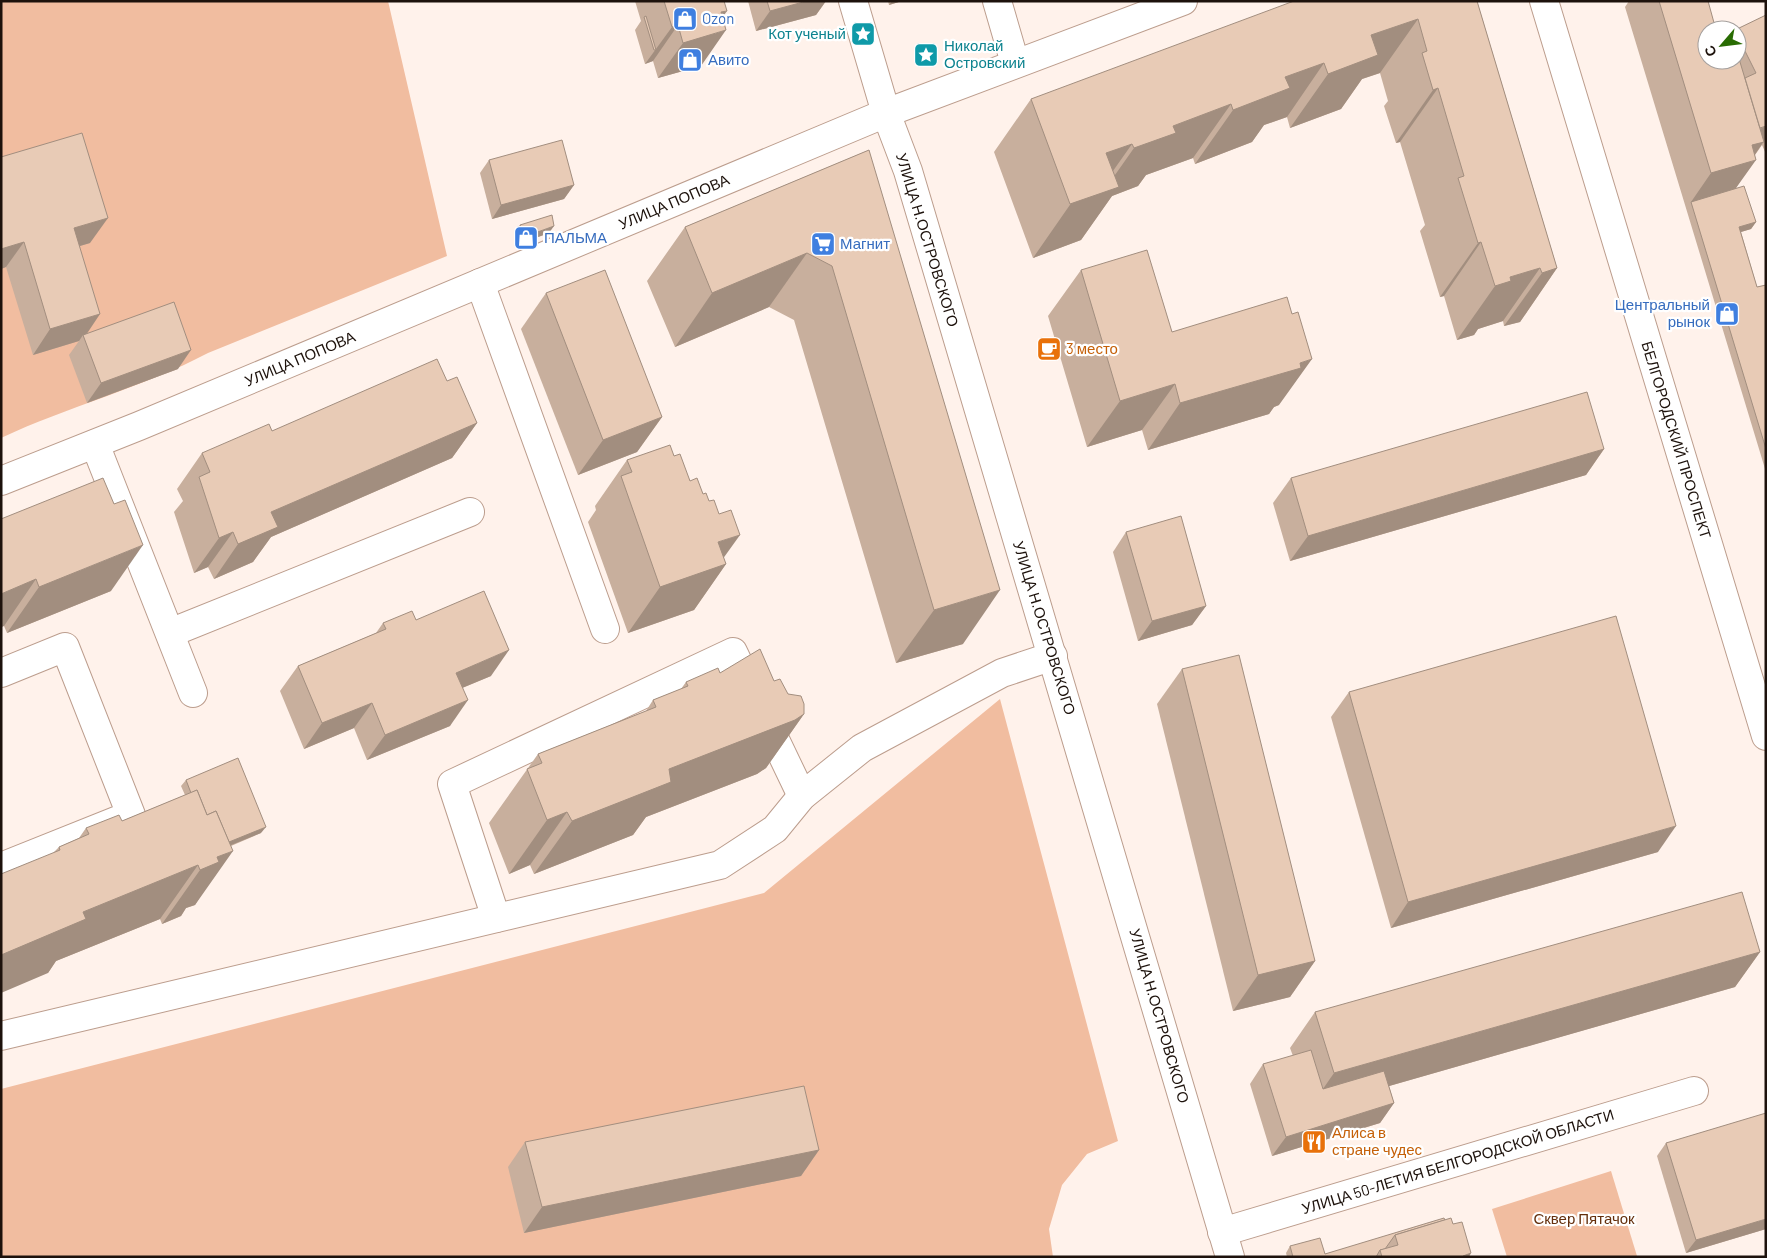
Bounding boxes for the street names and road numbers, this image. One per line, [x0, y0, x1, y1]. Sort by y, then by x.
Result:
street label: УЛИЦА Н.ОСТРОВСКОГО [893, 151, 963, 329]
street label: УЛИЦА ПОПОВА [616, 170, 732, 232]
street label: УЛИЦА ПОПОВА [242, 327, 358, 389]
street label: БЕЛГОРОДСКИЙ ПРОСПЕКТ [1638, 339, 1716, 541]
street label: УЛИЦА Н.ОСТРОВСКОГО [1010, 539, 1080, 717]
street label: УЛИЦА Н.ОСТРОВСКОГО [1126, 926, 1194, 1105]
street label: УЛИЦА 50-ЛЕТИЯ БЕЛГОРОДСКОЙ ОБЛАСТИ [1299, 1105, 1616, 1217]

